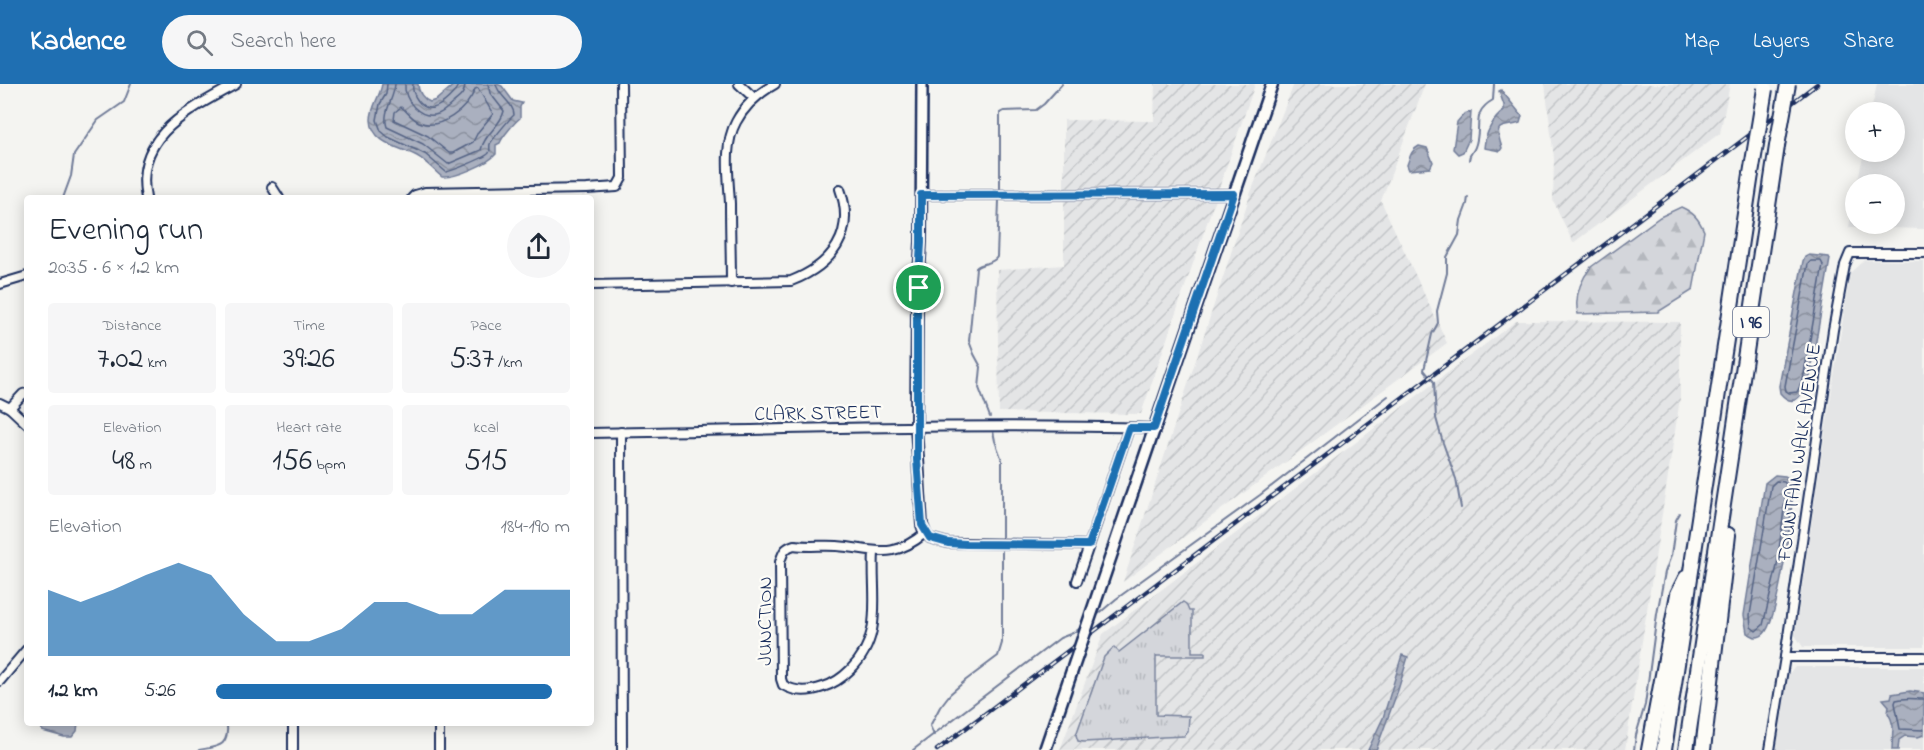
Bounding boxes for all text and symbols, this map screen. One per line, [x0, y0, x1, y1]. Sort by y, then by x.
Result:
search box [162, 15, 582, 69]
text: Kadence [30, 22, 126, 63]
icon: search [183, 26, 216, 59]
text: Search here [231, 26, 336, 58]
text: Map [1684, 27, 1720, 57]
text: Layers [1753, 27, 1810, 57]
text: Share [1843, 27, 1894, 57]
map controls [1845, 102, 1905, 234]
button: + [1845, 102, 1905, 162]
button: − [1845, 174, 1905, 234]
text: Evening run [48, 207, 203, 255]
button: share [507, 215, 570, 278]
text: 20:35 · 6 × 1.2 km [48, 254, 179, 283]
pin [893, 262, 944, 313]
icon: arrive [902, 271, 935, 304]
road number: I 96 [1733, 307, 1769, 337]
text: Distance [103, 314, 161, 338]
text: Time [293, 314, 325, 338]
text: Pace [470, 314, 502, 338]
text: 7.02 [97, 338, 143, 382]
text: 39:26 [283, 338, 335, 382]
text: 5:37 [450, 338, 494, 382]
street label: FOUNTAIN WALK AVENUE [1771, 342, 1830, 564]
text: km [143, 351, 167, 375]
text: /km [494, 351, 522, 375]
street label: CLARK STREET [754, 399, 882, 430]
text: Elevation [103, 416, 161, 440]
text: Heart rate [276, 416, 342, 440]
text: kcal [473, 416, 499, 440]
text: 48 [112, 440, 136, 484]
text: 156 [272, 440, 312, 484]
text: 515 [464, 440, 508, 484]
text: m [136, 453, 152, 477]
text: bpm [312, 453, 346, 477]
text: Elevation [48, 513, 122, 542]
text: 184–190 m [501, 513, 570, 542]
street label: JUNCTION [752, 576, 781, 666]
text: 1.2 km [48, 677, 98, 706]
text: 5:26 [144, 677, 176, 706]

